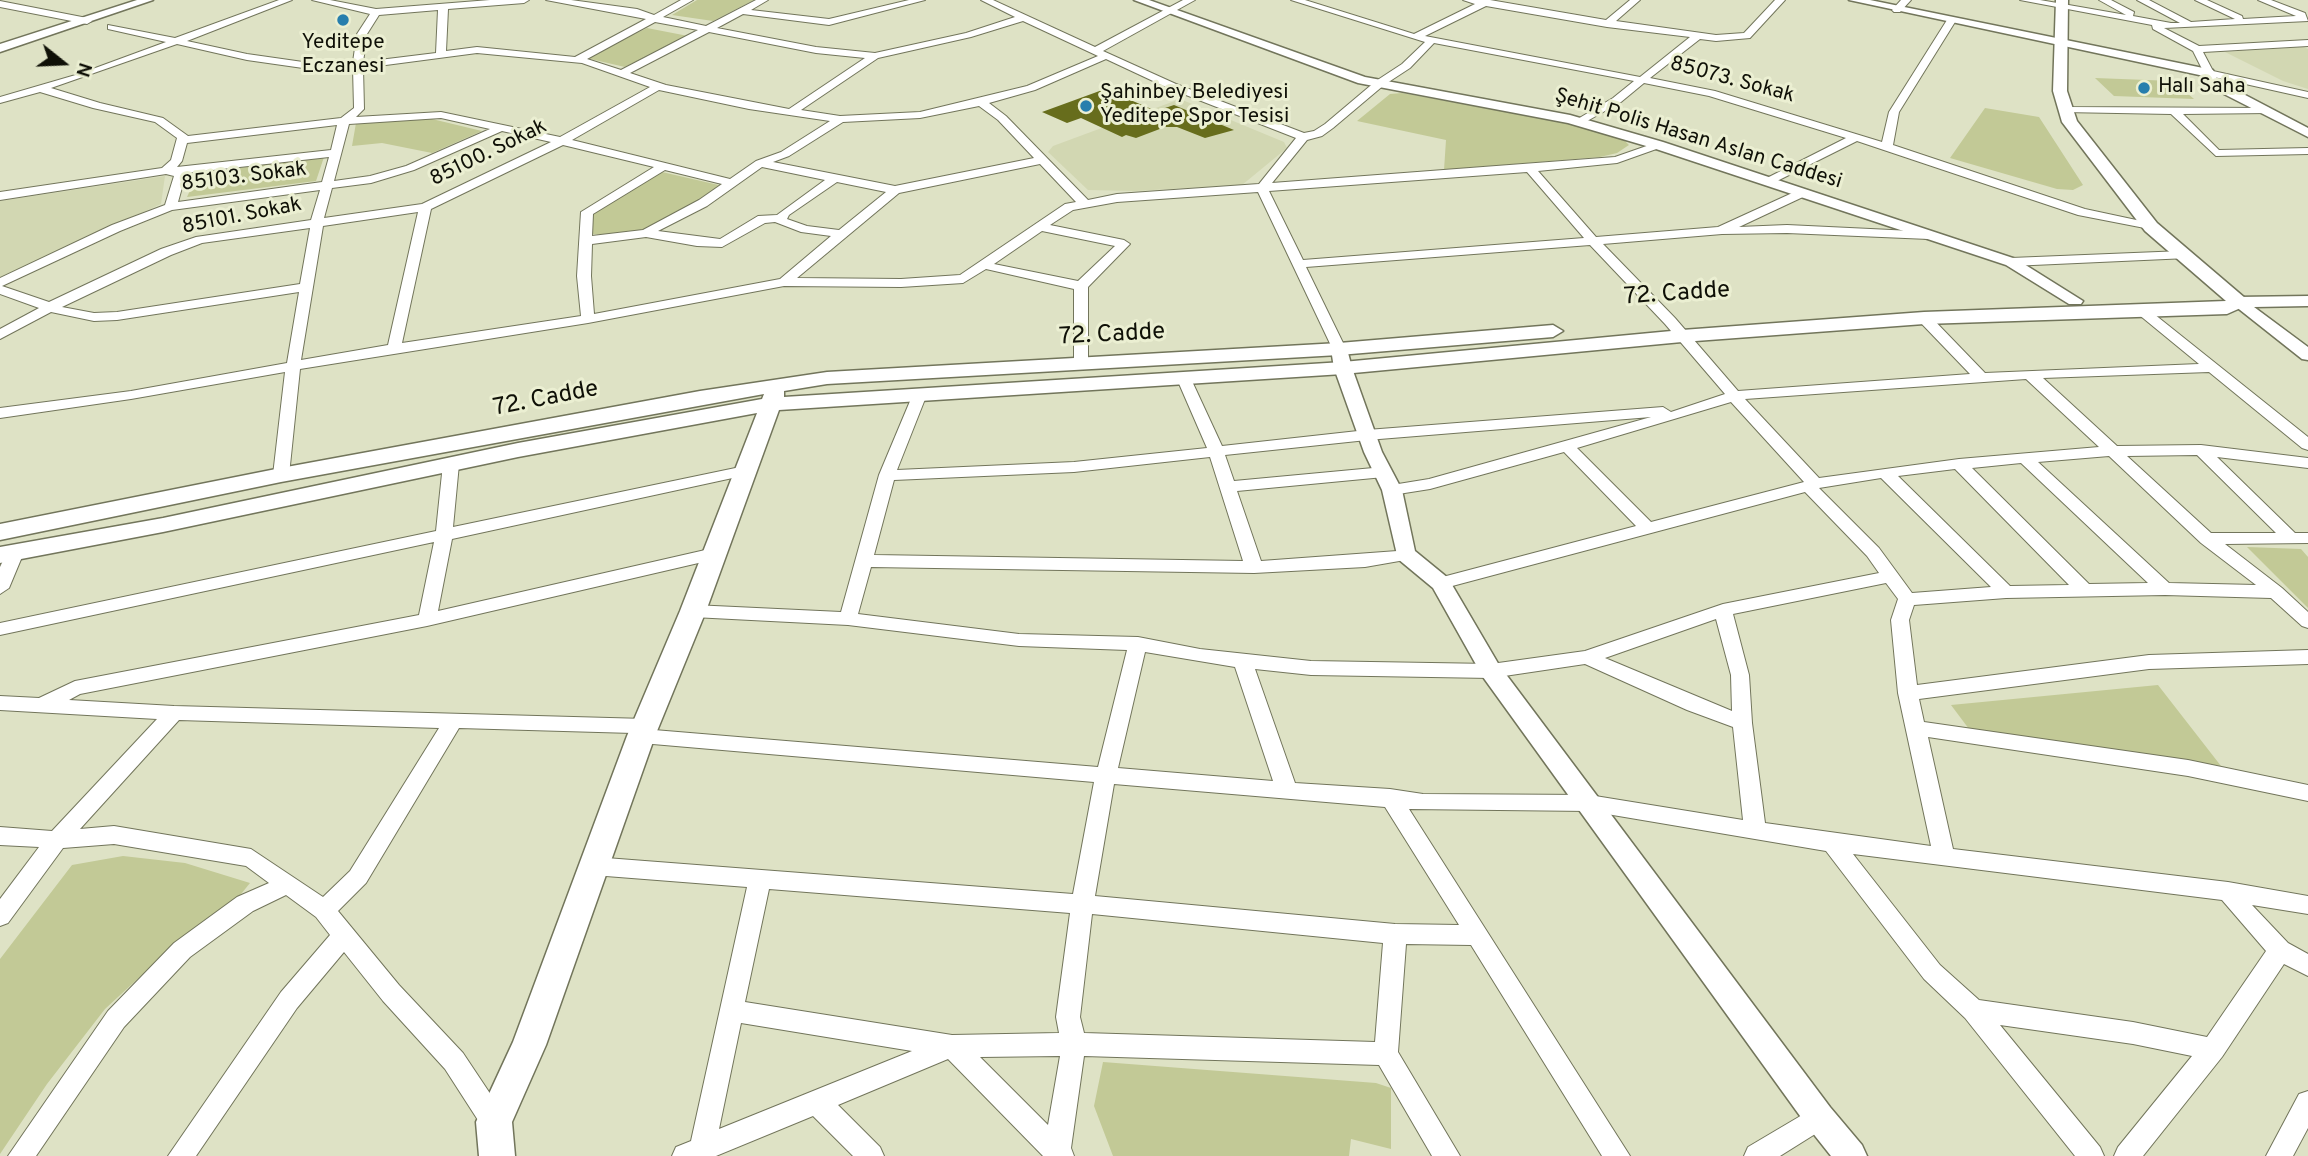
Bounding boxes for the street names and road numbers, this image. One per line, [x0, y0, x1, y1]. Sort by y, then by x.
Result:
street label: 85073. Sokak [1667, 52, 1797, 110]
street label: Şehit Polis Hasan Aslan Caddesi [1551, 84, 1845, 196]
street label: 85100. Sokak [426, 115, 552, 193]
street label: 85103. Sokak [180, 158, 308, 198]
street label: 85101. Sokak [180, 193, 304, 241]
street label: 72. Cadde [1623, 277, 1731, 313]
street label: 72. Cadde [1058, 319, 1166, 353]
street label: 72. Cadde [491, 376, 601, 424]

